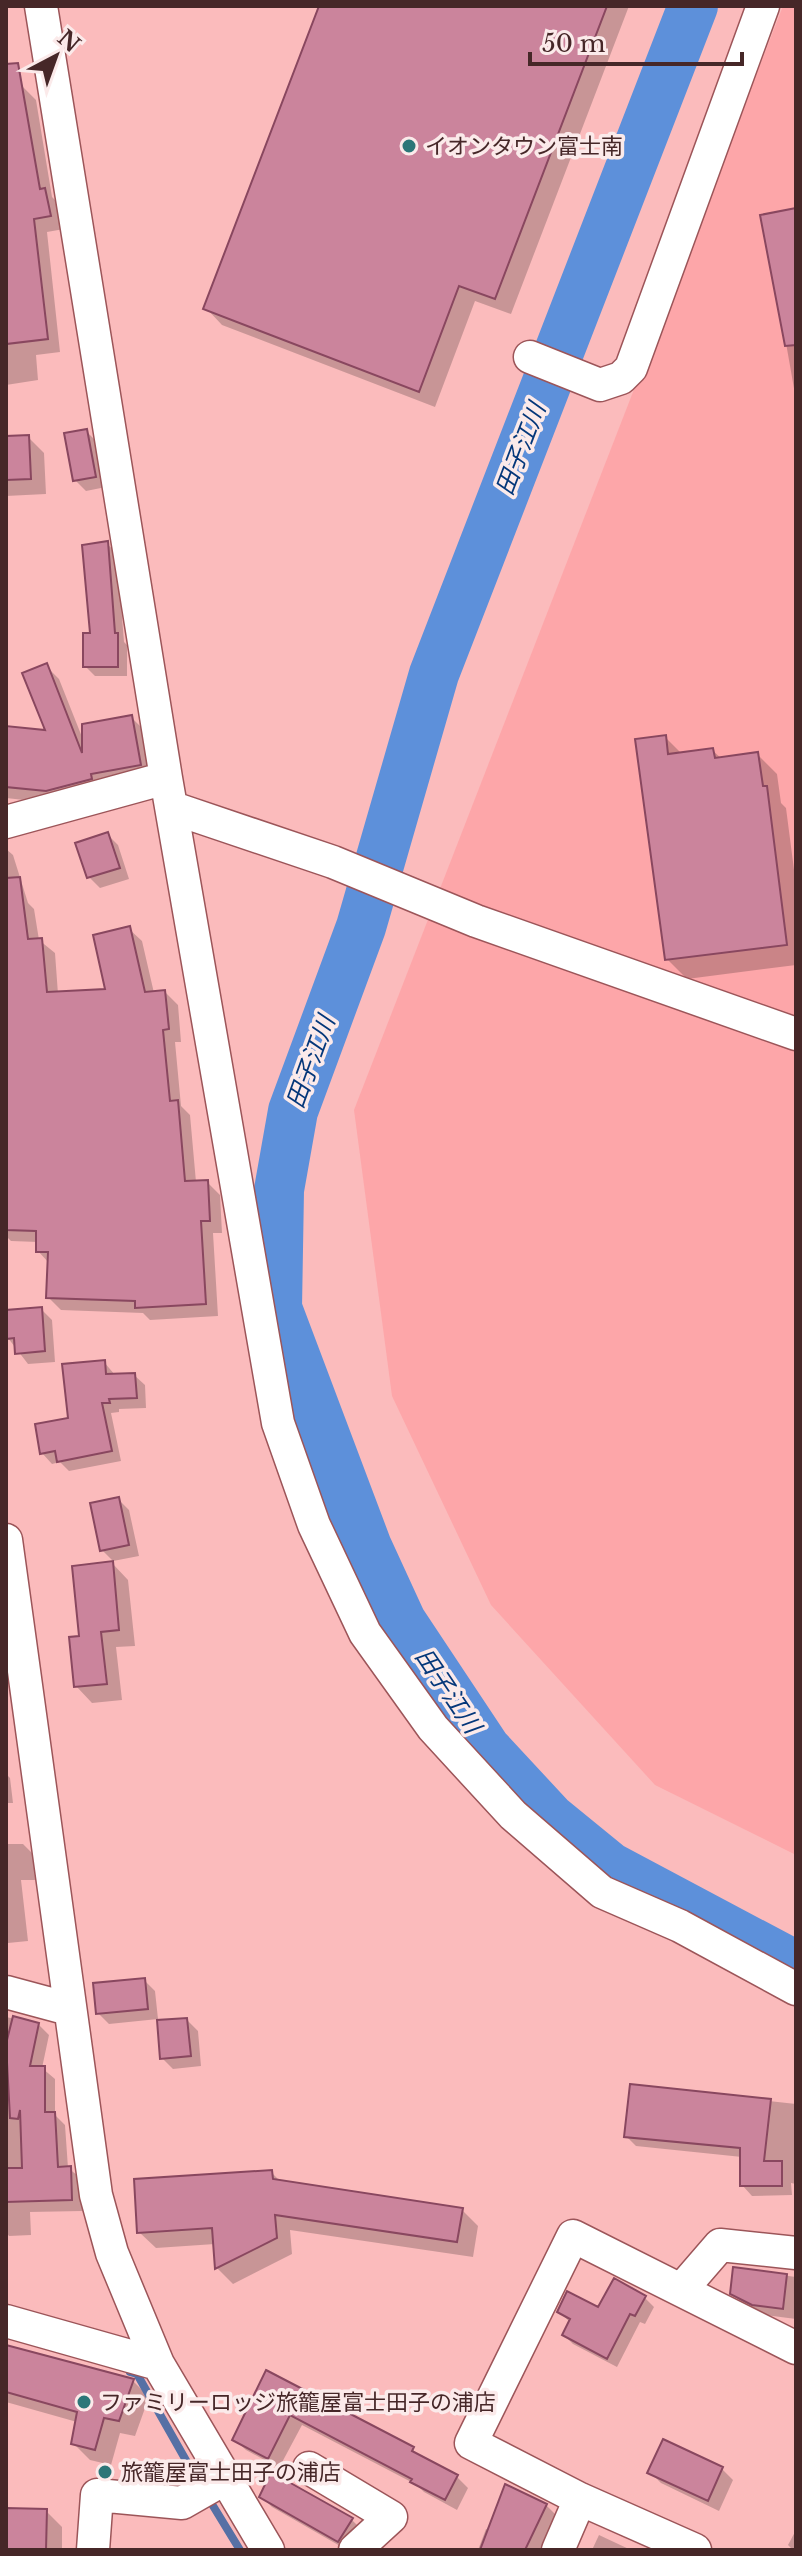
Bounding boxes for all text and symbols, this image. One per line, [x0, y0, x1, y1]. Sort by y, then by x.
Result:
north arrow [16, 16, 96, 96]
scale bar [530, 16, 742, 66]
text: N [52, 24, 86, 58]
text: 50 m [542, 29, 606, 58]
place label: イオンタウン富士南 [425, 133, 623, 160]
marker: イオンタウン富士南 [400, 137, 418, 155]
water label: 田子江川 [490, 396, 552, 499]
water label: 田子江川 [280, 1009, 342, 1112]
water label: 田子江川 [410, 1643, 489, 1741]
place label: ファミリーロッジ旅籠屋富士田子の浦店 [100, 2389, 496, 2416]
marker: ファミリーロッジ旅籠屋富士田子の浦店 [75, 2393, 93, 2411]
place label: 旅籠屋富士田子の浦店 [121, 2459, 341, 2486]
marker: 旅籠屋富士田子の浦店 [96, 2463, 114, 2481]

